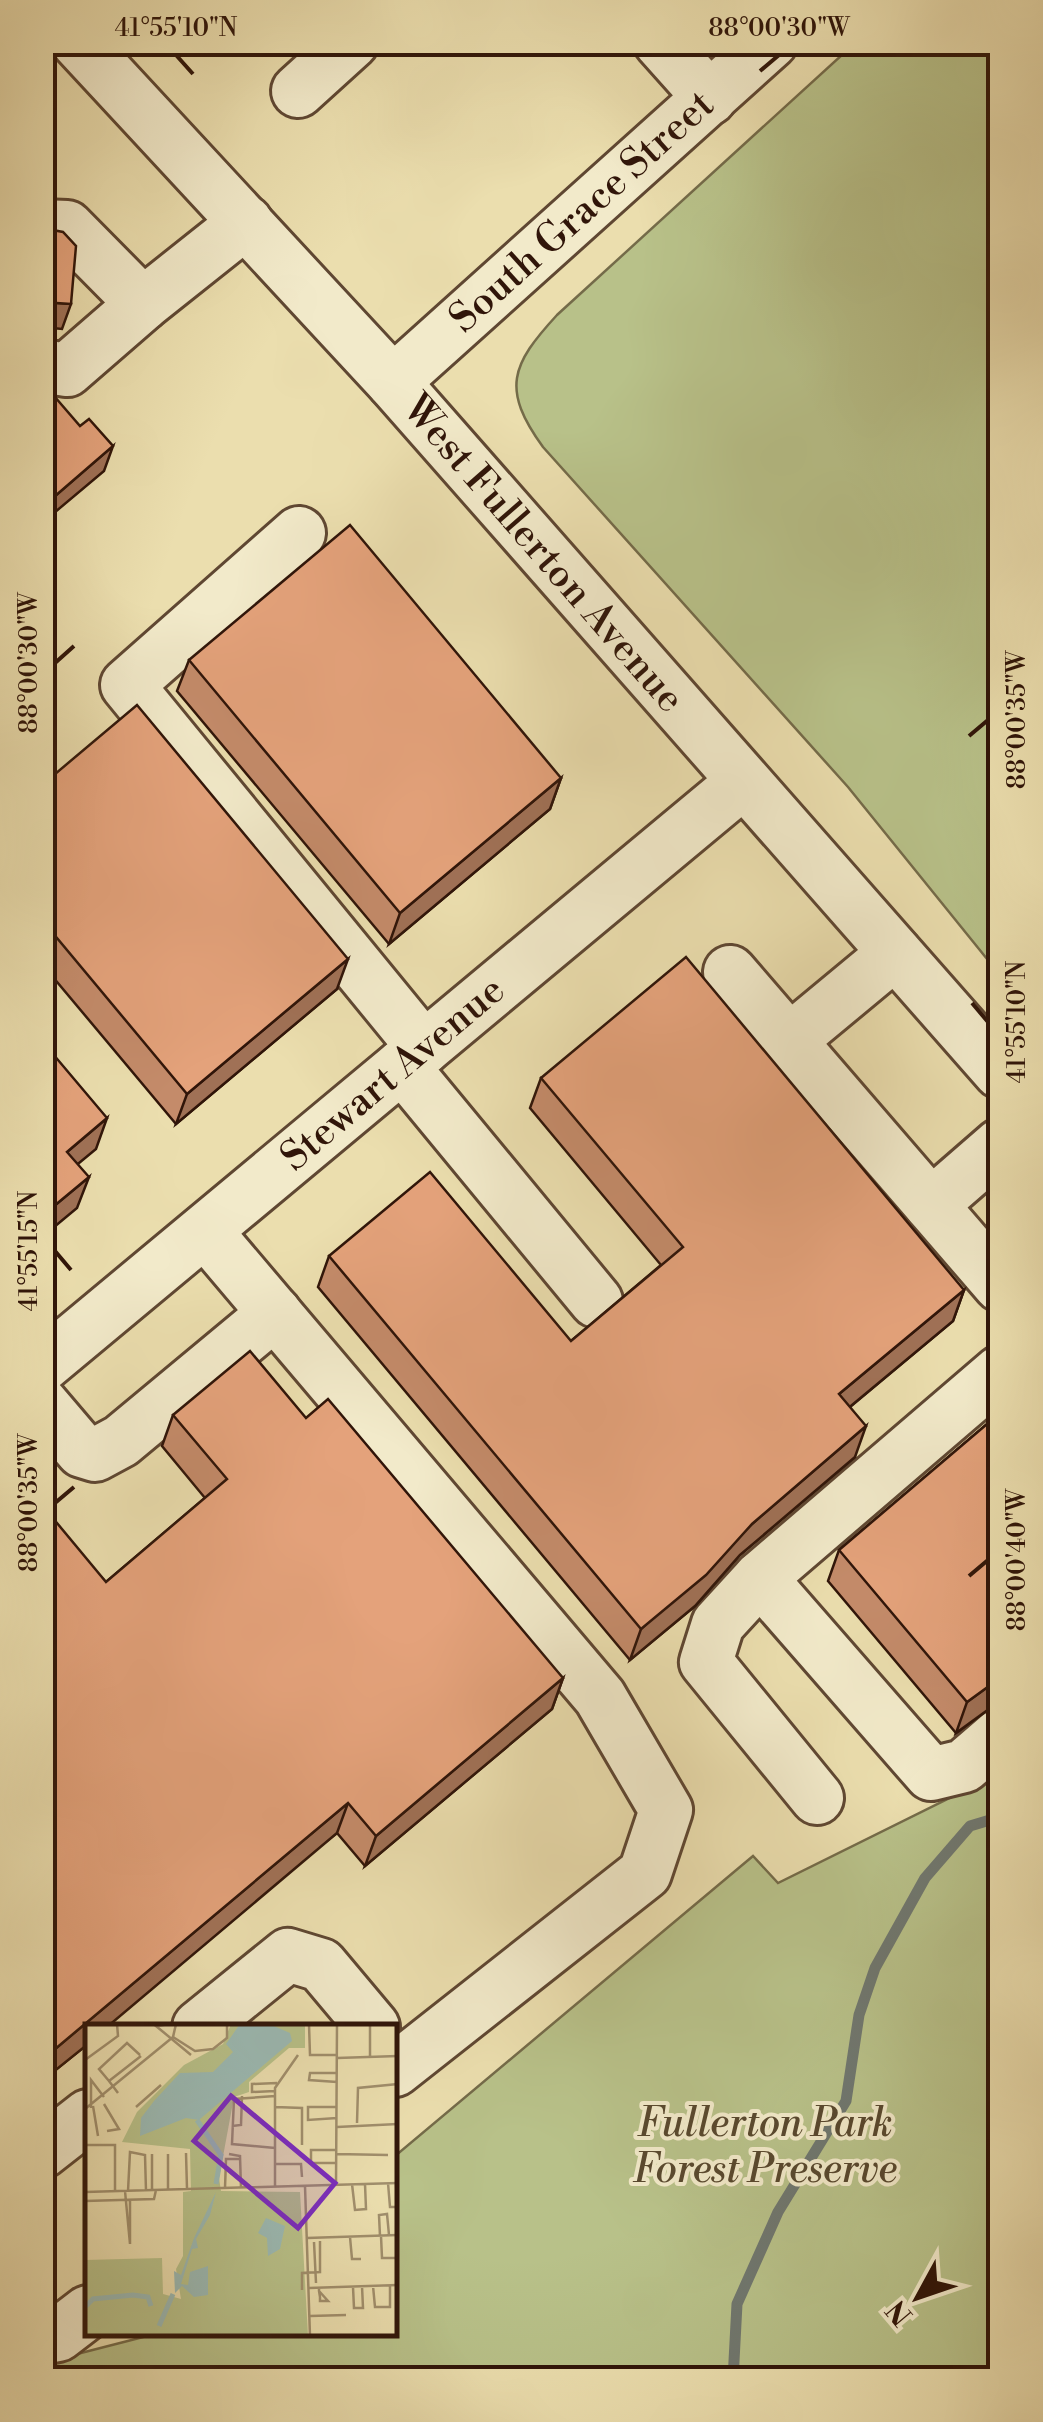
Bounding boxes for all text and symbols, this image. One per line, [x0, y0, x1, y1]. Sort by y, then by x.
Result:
text: 41°55'10"N [115, 13, 238, 44]
text: 88°00'30"W [708, 13, 851, 44]
street label: South Grace Street [439, 80, 725, 344]
street label: West Fullerton Avenue [390, 383, 695, 723]
text: 88°00'30"W [14, 591, 45, 734]
text: 88°00'35"W [1002, 649, 1033, 789]
text: 41°55'10"N [1002, 960, 1033, 1083]
street label: Stewart Avenue [271, 966, 515, 1182]
text: 41°55'15"N [14, 1190, 45, 1311]
text: 88°00'35"W [14, 1432, 45, 1572]
text: 88°00'40"W [1002, 1487, 1033, 1631]
inset map [85, 2024, 398, 2337]
park label: Fullerton Park Forest Preserve [633, 2099, 898, 2195]
north arrow [868, 2247, 968, 2347]
text: N [879, 2292, 921, 2332]

